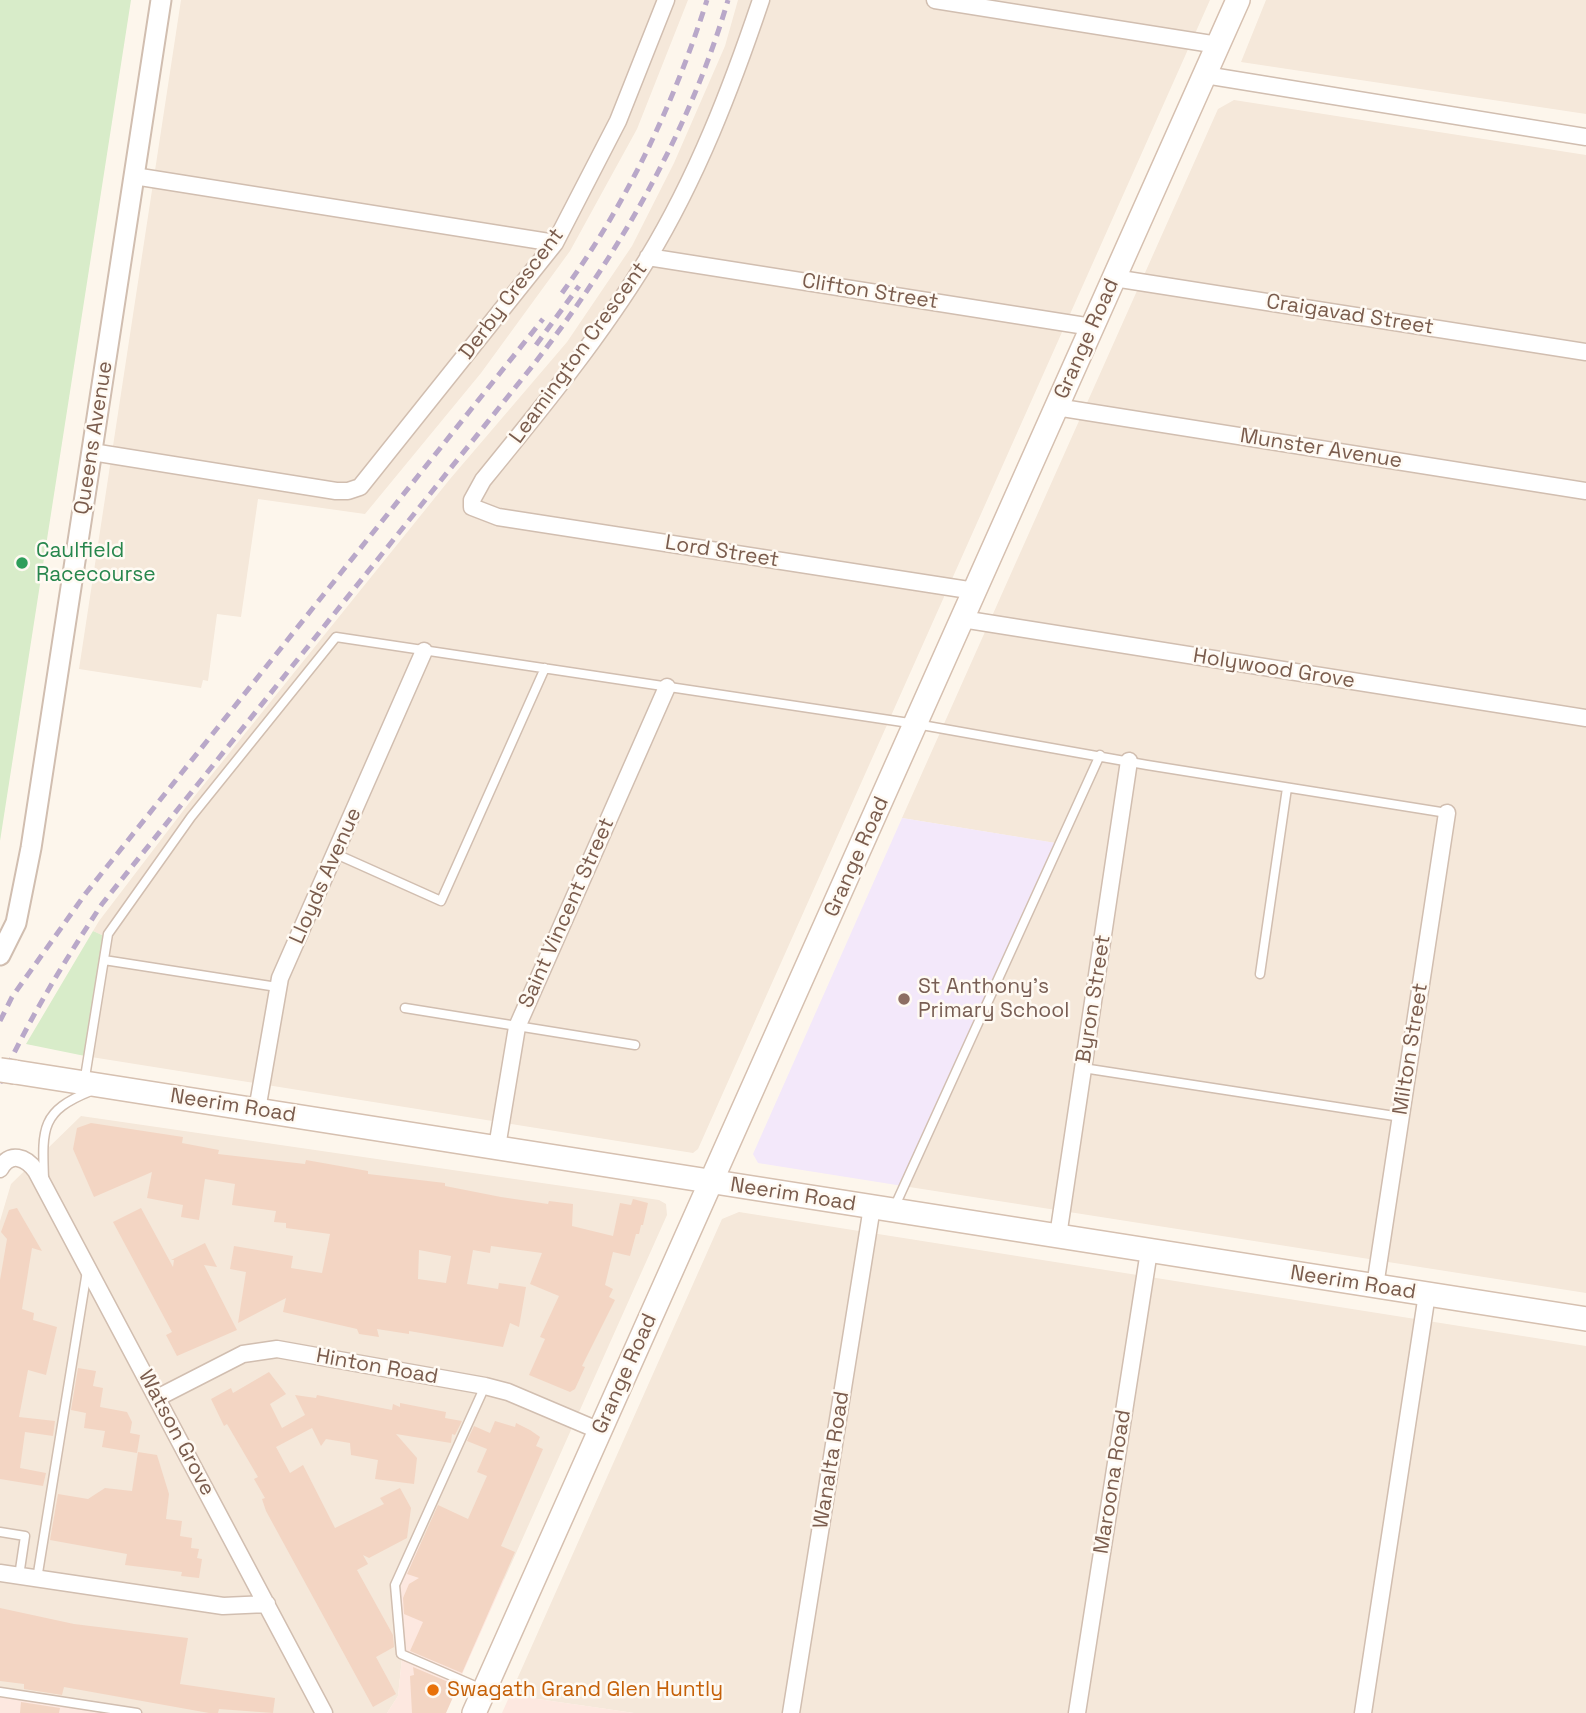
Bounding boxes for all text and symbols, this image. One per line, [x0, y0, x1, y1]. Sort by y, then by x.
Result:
street label: Derby Crescent [454, 223, 570, 365]
street label: Leamington Crescent [505, 258, 653, 448]
street label: Clifton Street [800, 269, 940, 315]
street label: Grange Road [1049, 275, 1125, 403]
street label: Craigavad Street [1264, 289, 1436, 341]
street label: Queens Avenue [69, 359, 119, 517]
street label: Munster Avenue [1238, 424, 1404, 474]
street label: Lord Street [663, 531, 781, 573]
place label: Caulfield Racecourse [36, 538, 156, 588]
marker: Caulfield Racecourse [14, 555, 30, 571]
street label: Holywood Grove [1191, 644, 1357, 694]
street label: Grange Road [819, 793, 895, 921]
street label: Lloyds Avenue [285, 804, 367, 948]
street label: Saint Vincent Street [514, 814, 620, 1012]
street label: Byron Street [1071, 933, 1117, 1065]
place label: St Anthony's Primary School [918, 974, 1069, 1024]
street label: Milton Street [1388, 981, 1434, 1117]
marker: St Anthony's Primary School [896, 991, 912, 1007]
street label: Neerim Road [168, 1084, 298, 1128]
street label: Neerim Road [728, 1173, 858, 1217]
street label: Neerim Road [1288, 1261, 1418, 1305]
street label: Grange Road [587, 1310, 663, 1438]
street label: Hinton Road [314, 1344, 440, 1390]
street label: Watson Grove [132, 1366, 220, 1500]
street label: Wanalta Road [809, 1389, 855, 1531]
street label: Maroona Road [1089, 1408, 1137, 1556]
place label: Swagath Grand Glen Huntly [447, 1677, 723, 1703]
marker: Swagath Grand Glen Huntly [425, 1682, 441, 1698]

